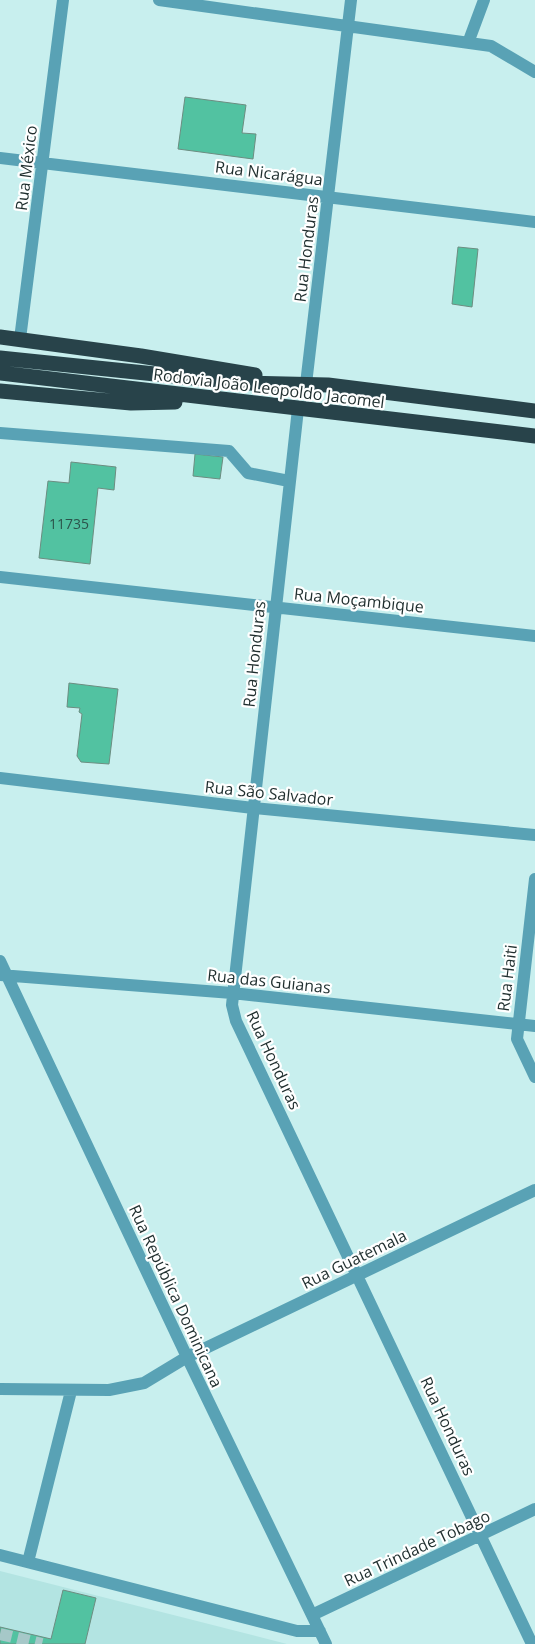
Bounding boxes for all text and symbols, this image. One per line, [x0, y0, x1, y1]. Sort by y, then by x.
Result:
street label: Rua México [10, 124, 42, 212]
street label: Rua Nicarágua [214, 155, 324, 191]
street label: Rua Honduras [289, 195, 323, 303]
street label: Rodovia João Leopoldo Jacomel [152, 363, 386, 413]
house number: 11735 [49, 514, 89, 533]
street label: Rua Moçambique [293, 582, 425, 618]
street label: Rua Honduras [237, 600, 271, 708]
street label: Rua São Salvador [204, 775, 335, 811]
street label: Rua Haiti [492, 943, 522, 1013]
street label: Rua das Guianas [206, 964, 332, 998]
street label: Rua Honduras [241, 1007, 307, 1113]
street label: Rua República Dominicana [124, 1201, 228, 1391]
street label: Rua Guatemala [298, 1224, 410, 1294]
street label: Rua Honduras [415, 1373, 481, 1479]
street label: Rua Trindade Tobago [340, 1504, 494, 1592]

